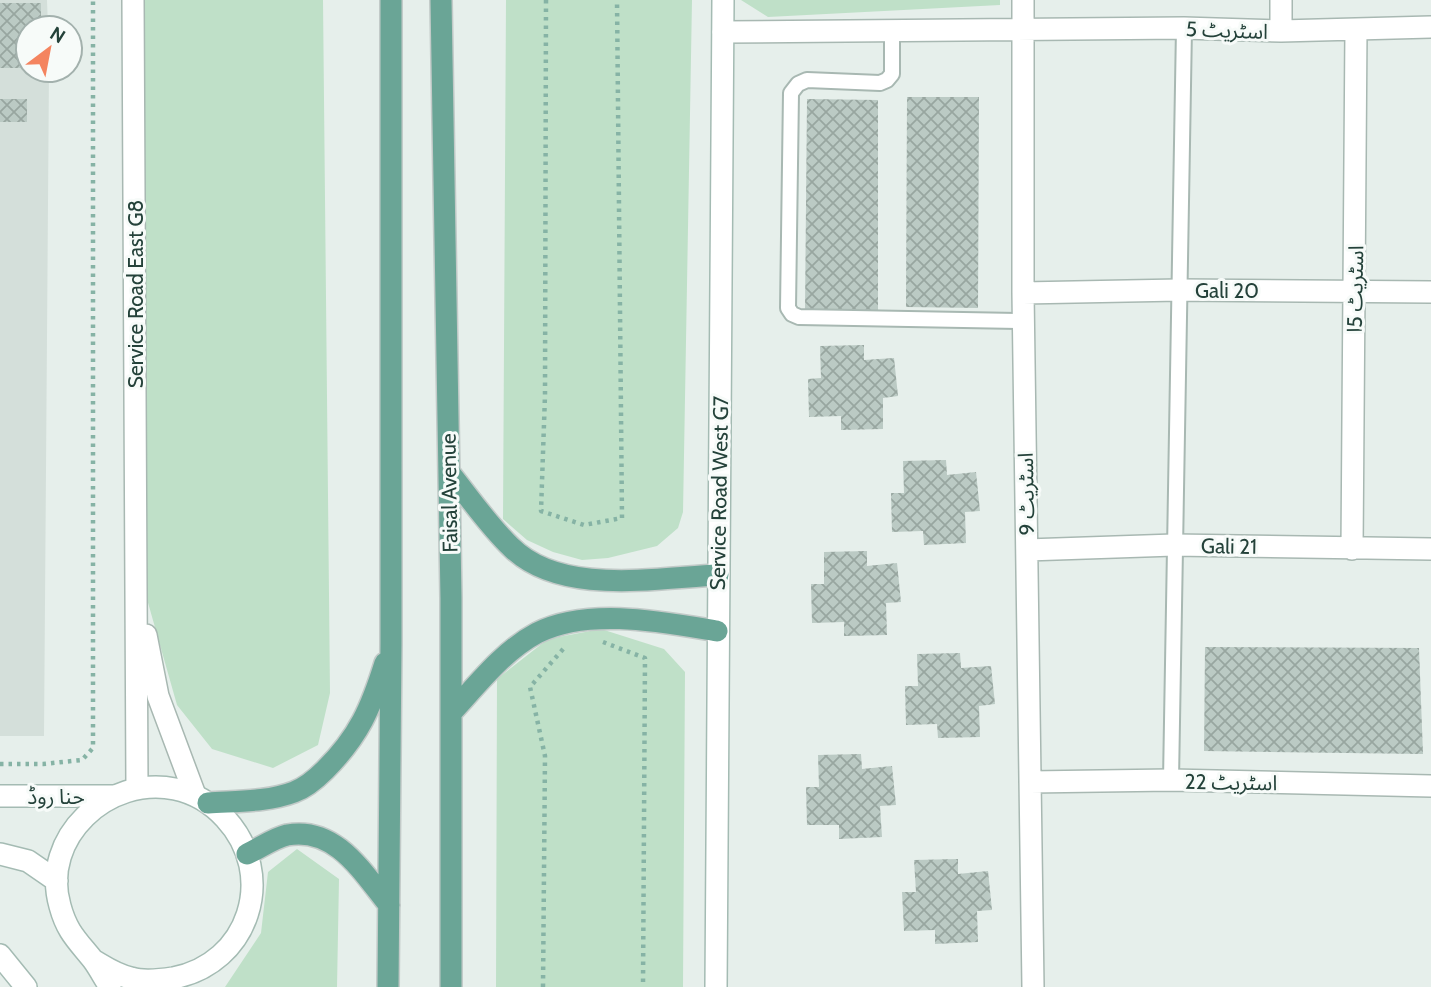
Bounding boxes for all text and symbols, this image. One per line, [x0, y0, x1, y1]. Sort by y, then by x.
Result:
north arrow [14, 14, 84, 84]
street label: اسٹریٹ 5 [1185, 16, 1269, 44]
text: N [46, 22, 70, 48]
street label: Service Road East G8 [123, 200, 148, 388]
street label: اسٹریٹ 5ا [1342, 245, 1368, 333]
street label: Gali 20 [1195, 278, 1259, 303]
street label: Service Road West G7 [705, 395, 733, 590]
street label: Faisal Avenue [435, 433, 463, 553]
street label: اسٹریٹ 9 [1013, 452, 1039, 536]
street label: Gali 21 [1201, 533, 1257, 559]
street label: اسٹریٹ 22 [1184, 769, 1278, 795]
street label: حنا روڈ [27, 784, 85, 809]

